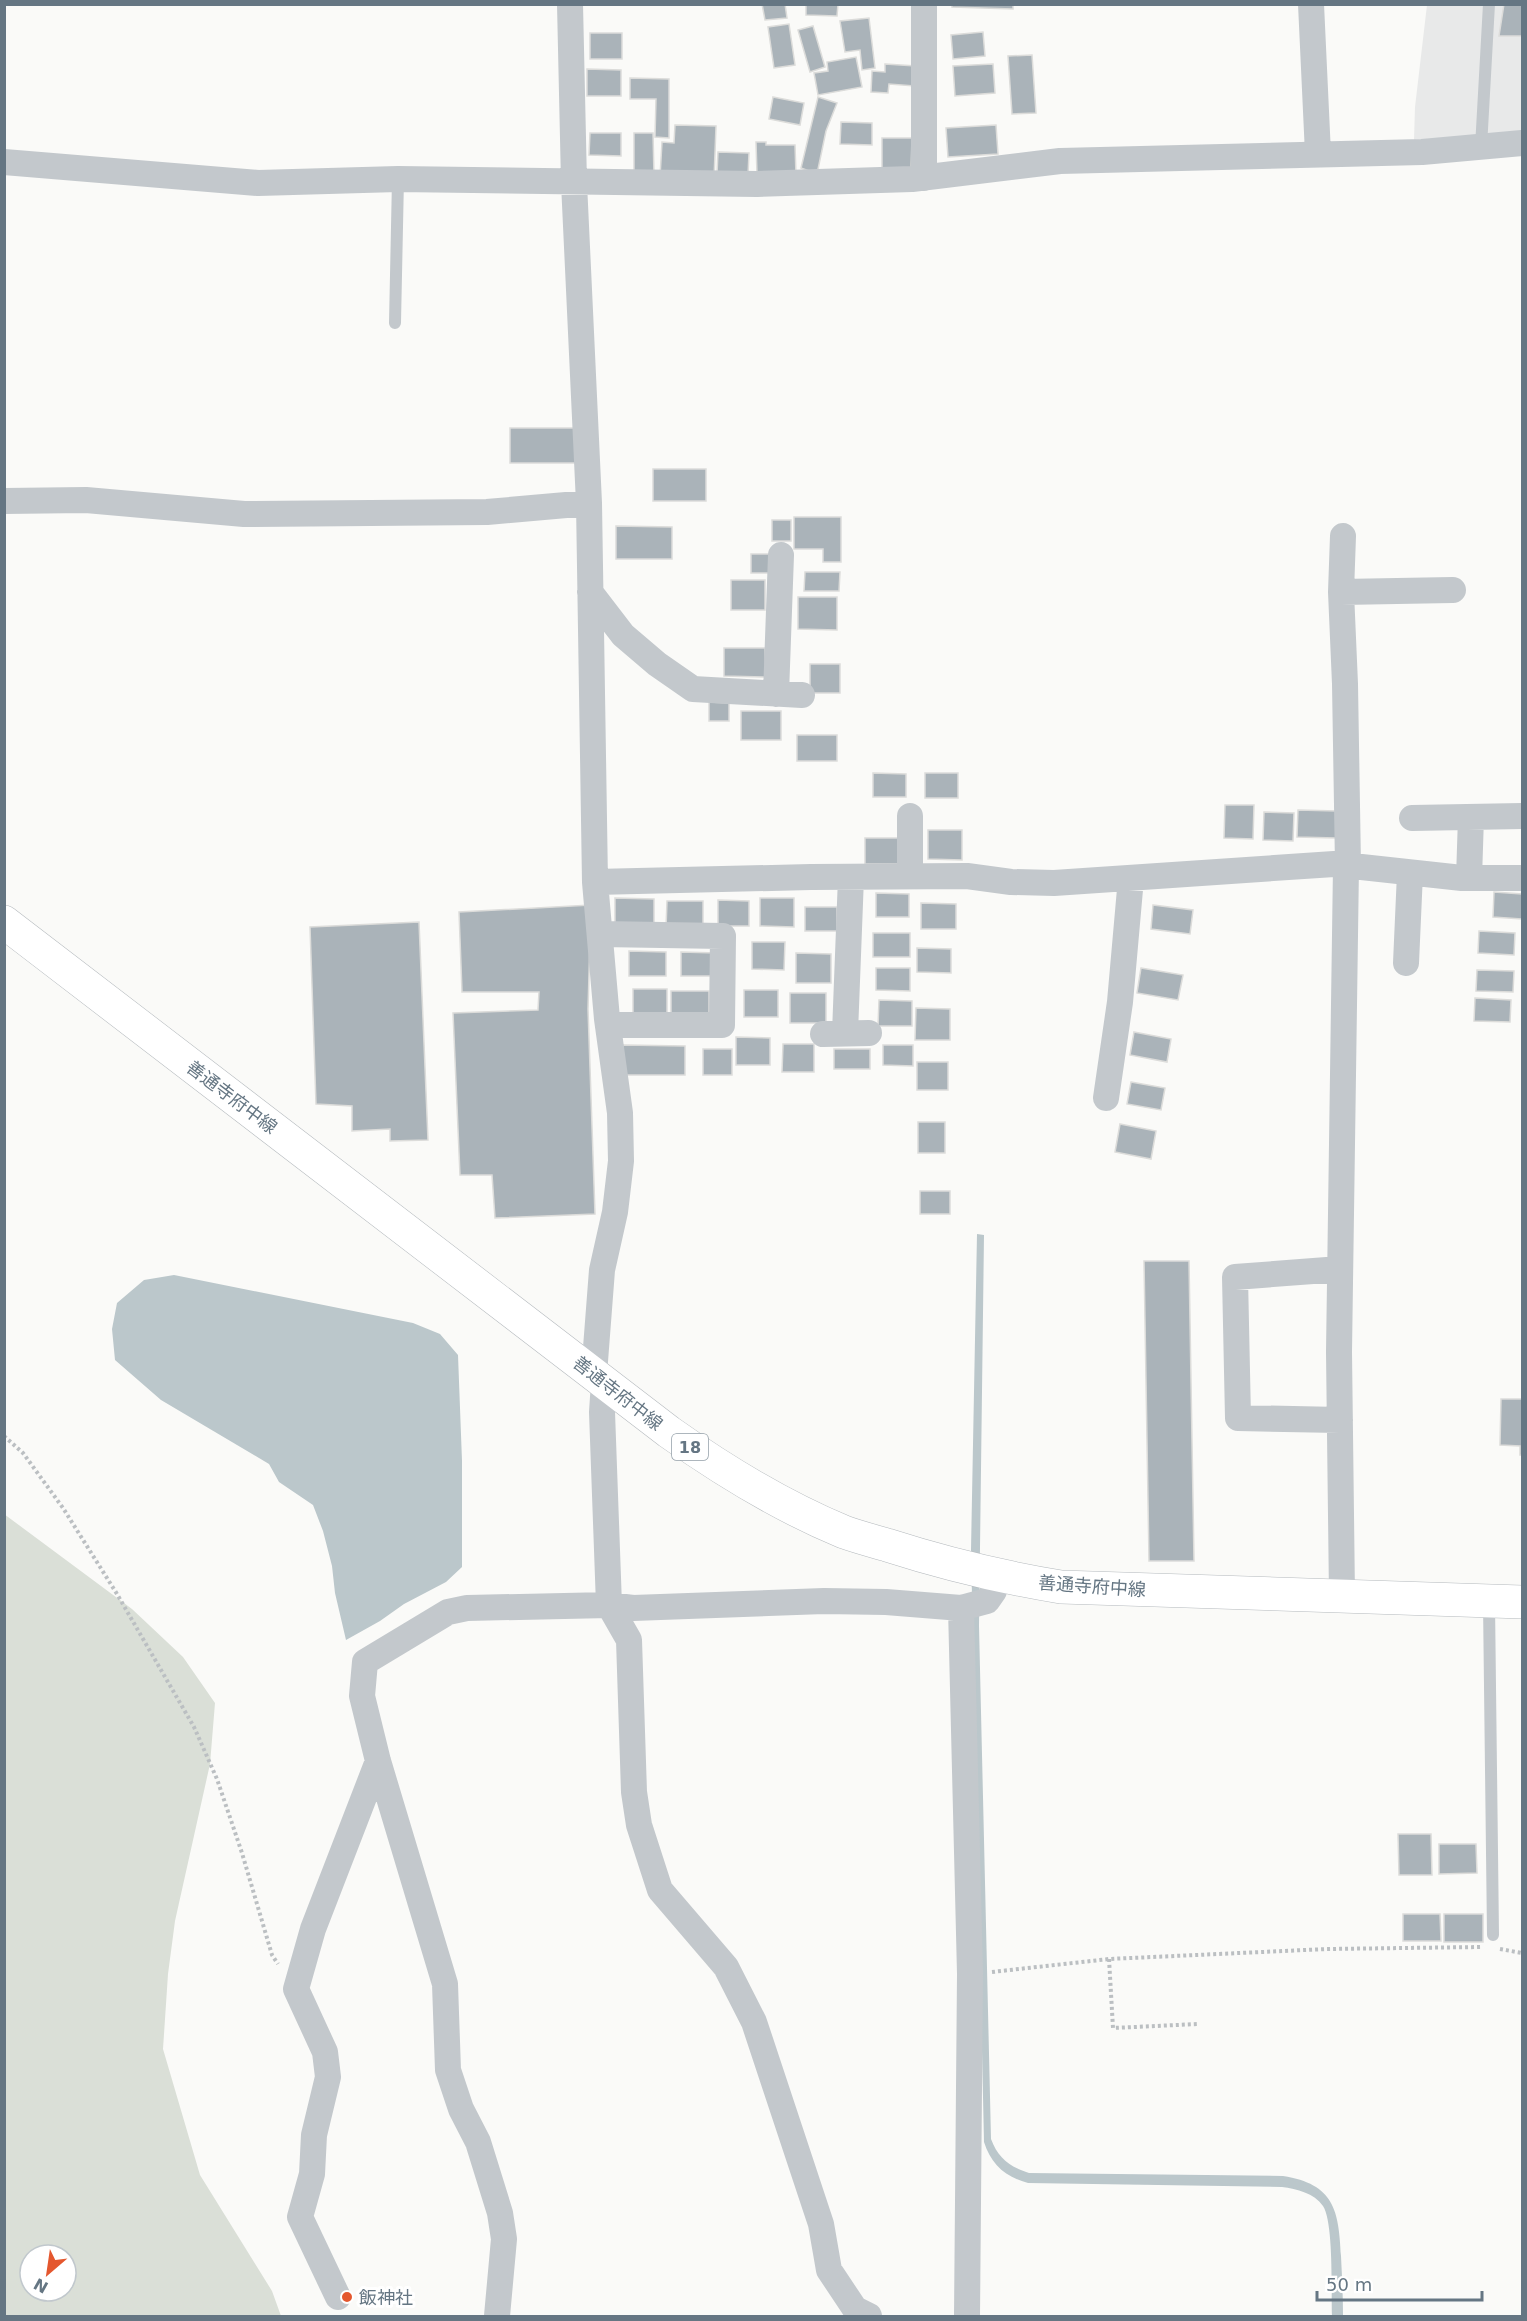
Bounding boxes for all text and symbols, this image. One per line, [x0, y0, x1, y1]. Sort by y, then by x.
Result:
street label: 善通寺府中線 [183, 1056, 281, 1138]
street label: 善通寺府中線 [569, 1351, 667, 1435]
road number: 18 [672, 1434, 708, 1460]
street label: 善通寺府中線 [1037, 1572, 1147, 1600]
north arrow [18, 2243, 78, 2303]
scale bar [1317, 2264, 1482, 2302]
text: N [31, 2274, 51, 2297]
text: 50 m [1326, 2274, 1372, 2295]
place label: 飯神社 [359, 2287, 413, 2308]
marker: 飯神社 [340, 2290, 354, 2304]

